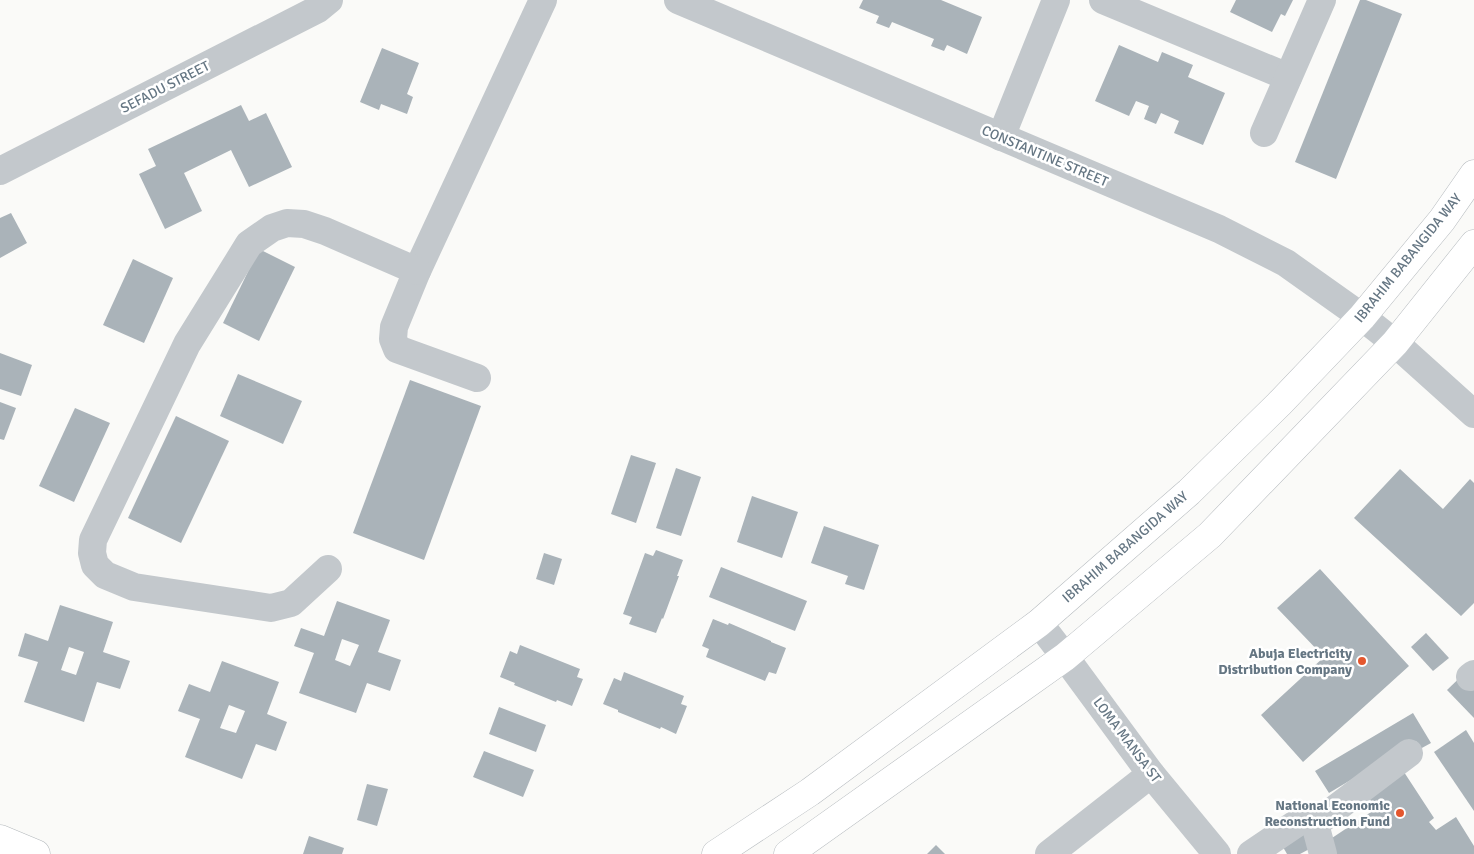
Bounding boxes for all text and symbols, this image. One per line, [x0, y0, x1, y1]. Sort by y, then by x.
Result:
street label: SEFADU STREET [118, 57, 212, 117]
street label: CONSTANTINE STREET [979, 122, 1111, 190]
street label: IBRAHIM BABANGIDA WAY [1351, 190, 1465, 326]
street label: IBRAHIM BABANGIDA WAY [1059, 488, 1191, 606]
place label: Abuja Electricity Distribution Company [1218, 645, 1352, 678]
marker: Abuja Electricity Distribution Company [1356, 655, 1368, 667]
street label: LOMA MANSA ST [1089, 694, 1165, 786]
place label: National Economic Reconstruction Fund [1264, 797, 1390, 830]
marker: National Economic Reconstruction Fund [1394, 807, 1406, 819]

